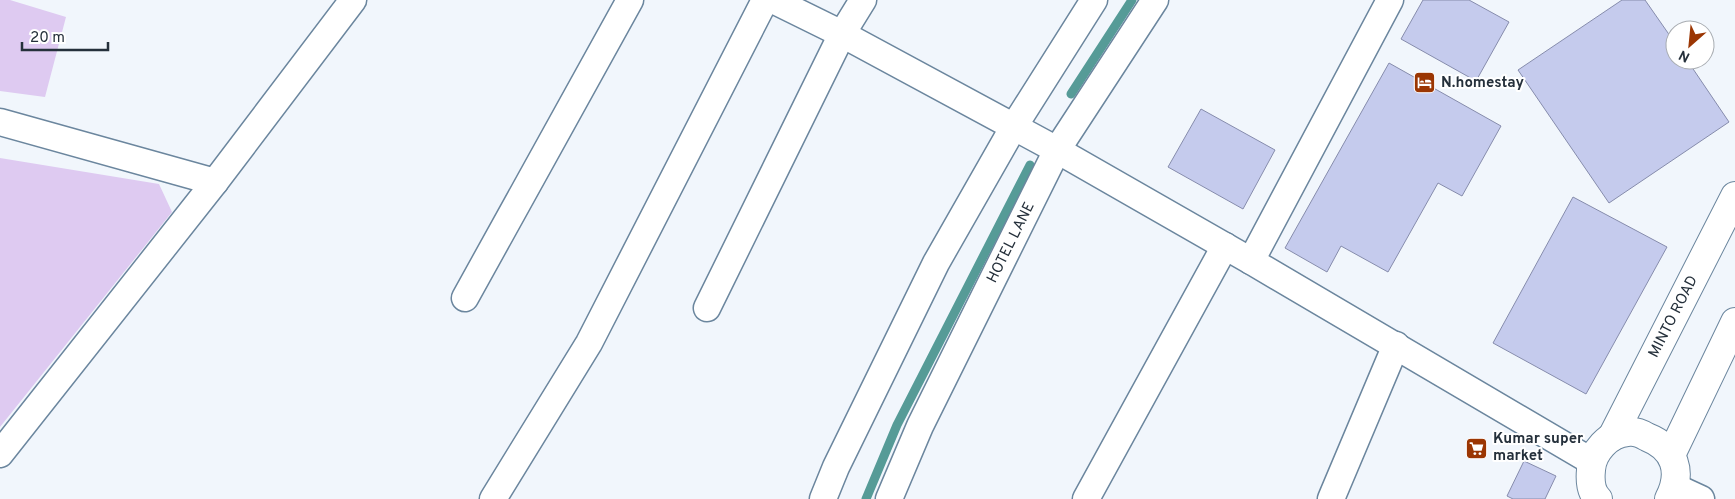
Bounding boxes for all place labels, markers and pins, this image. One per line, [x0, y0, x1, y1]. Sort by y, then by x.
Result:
hotel icon: N.homestay [1413, 71, 1437, 95]
place label: N.homestay [1441, 74, 1524, 93]
place label: Kumar super market [1493, 430, 1584, 466]
supermarket icon: Kumar super market [1465, 436, 1489, 460]

